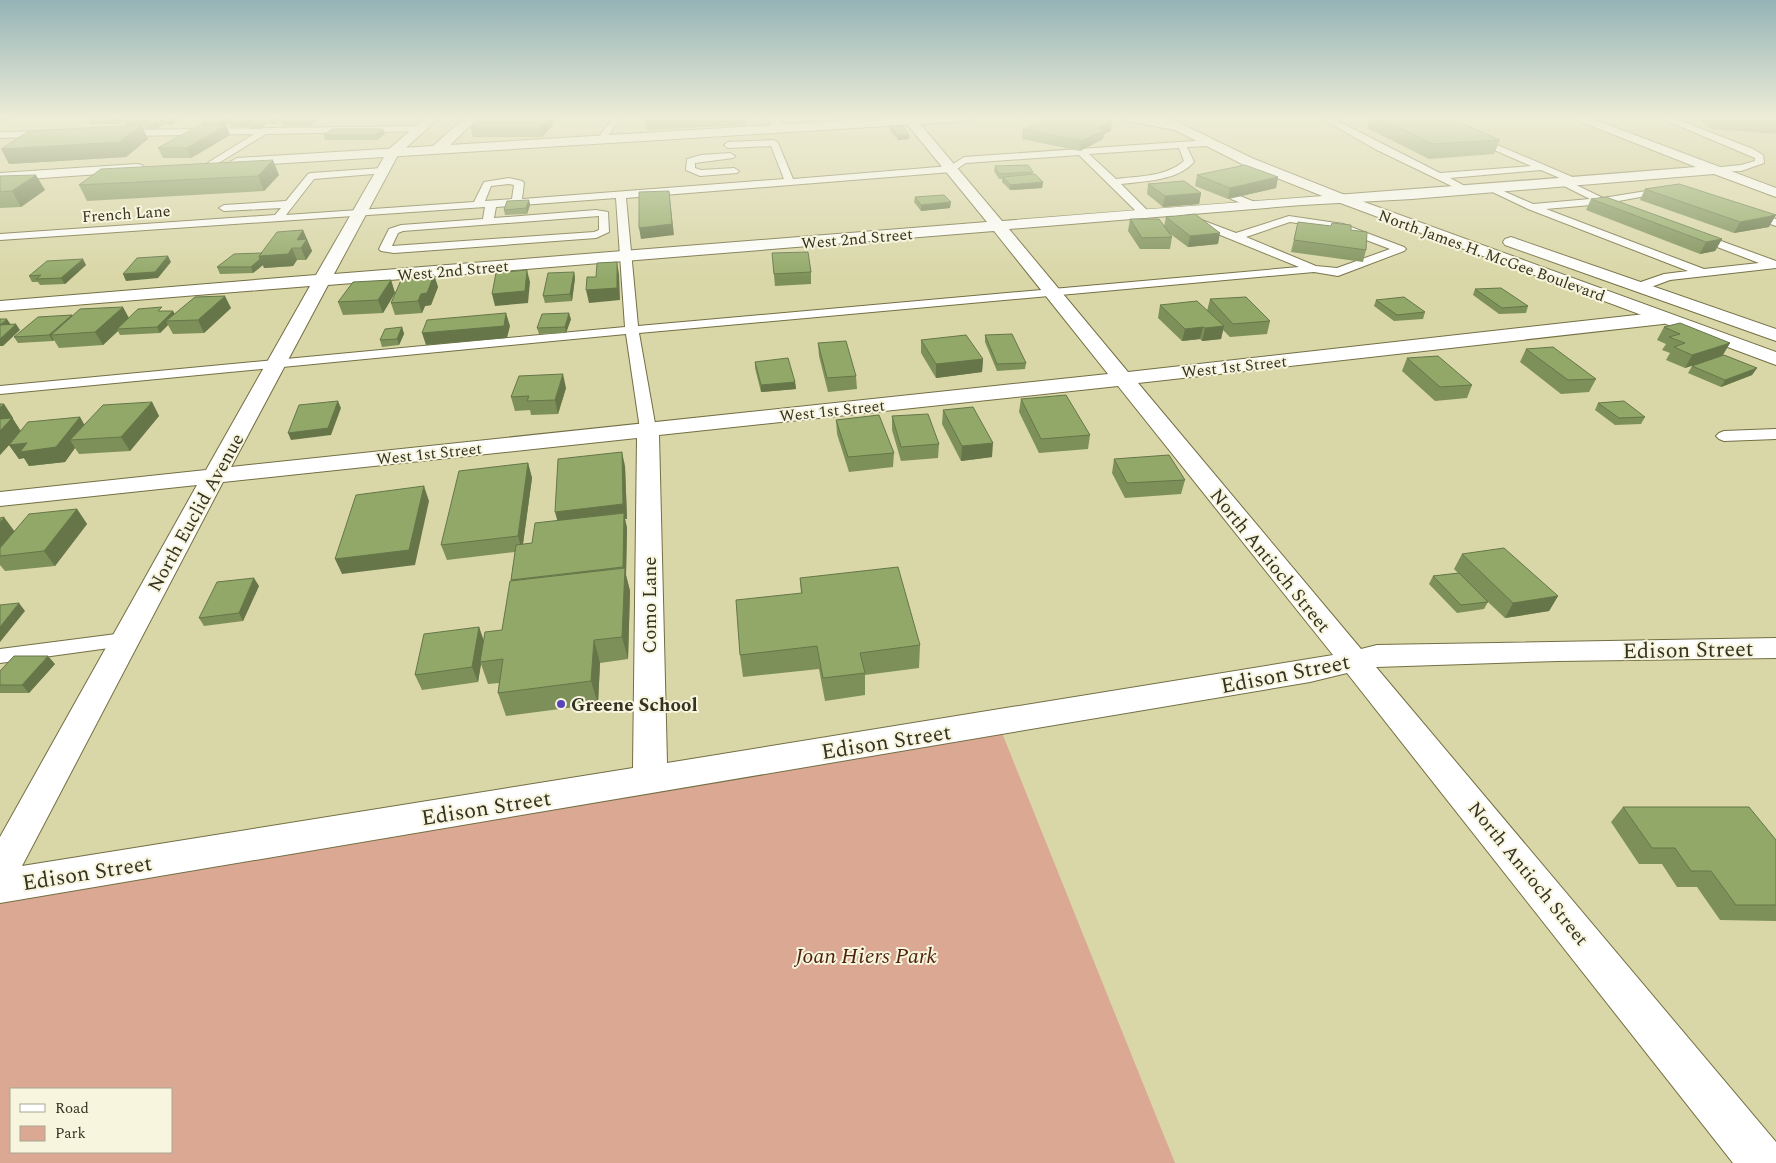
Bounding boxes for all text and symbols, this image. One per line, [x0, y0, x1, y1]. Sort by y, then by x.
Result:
street label: French Lane [81, 199, 171, 229]
street label: North James H. McGee Boulevard [1375, 204, 1609, 308]
street label: West 2nd Street [800, 222, 914, 256]
street label: West 2nd Street [396, 254, 510, 288]
street label: West 1st Street [1180, 349, 1288, 384]
street label: West 1st Street [778, 393, 886, 428]
street label: North Euclid Avenue [141, 428, 252, 597]
street label: West 1st Street [375, 436, 483, 471]
street label: North Antioch Street [1202, 482, 1337, 640]
street label: Como Lane [636, 557, 665, 653]
street label: Edison Street [1622, 633, 1754, 668]
street label: Edison Street [1218, 646, 1353, 703]
place label: Greene School [571, 691, 698, 720]
marker: Greene School [555, 698, 567, 710]
street label: Edison Street [819, 716, 954, 769]
street label: Edison Street [419, 782, 554, 835]
street label: North Antioch Street [1460, 795, 1595, 953]
street label: Edison Street [20, 847, 155, 900]
park label: Joan Hiers Park [793, 940, 937, 973]
legend [10, 1088, 172, 1153]
text: Road [55, 1097, 89, 1120]
text: Park [55, 1122, 86, 1145]

